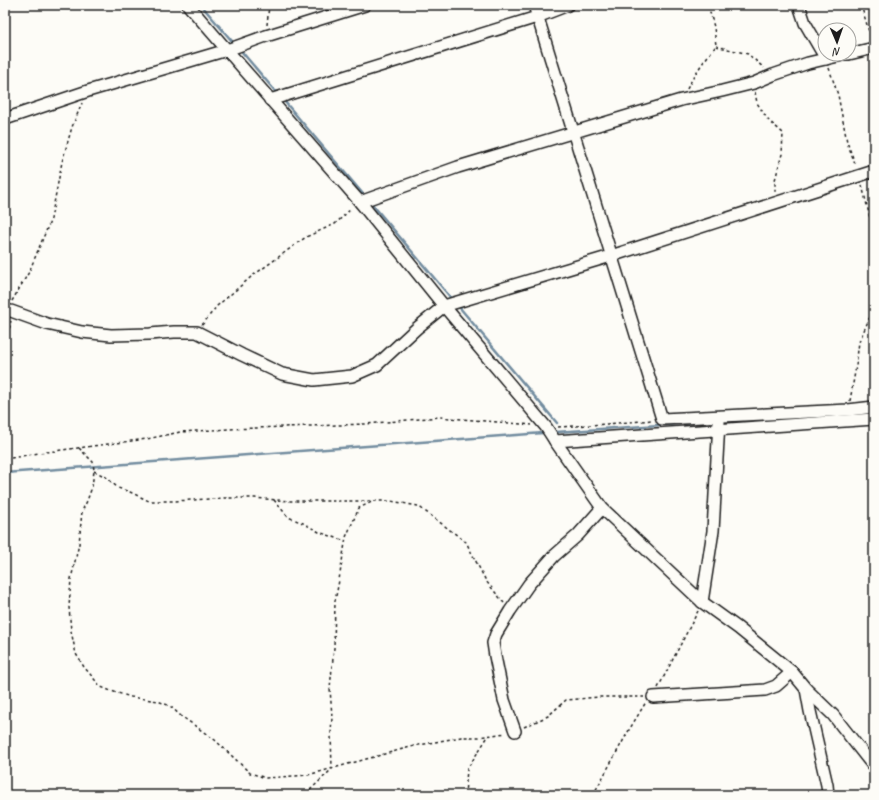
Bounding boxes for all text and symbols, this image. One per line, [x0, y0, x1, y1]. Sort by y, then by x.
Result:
north arrow [817, 22, 857, 62]
text: N [832, 45, 841, 59]

